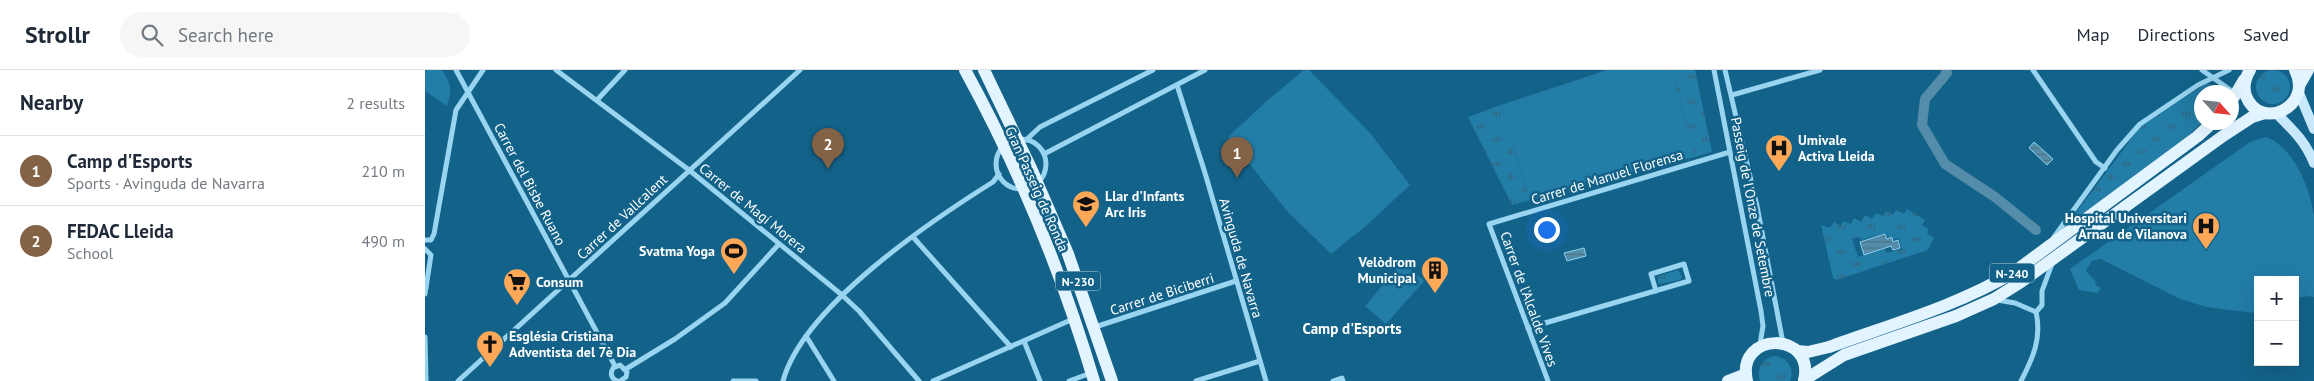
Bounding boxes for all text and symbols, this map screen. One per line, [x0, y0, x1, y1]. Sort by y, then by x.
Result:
search box [120, 12, 470, 57]
text: Strollr [25, 19, 90, 50]
icon: search [138, 21, 166, 49]
text: Search here [178, 23, 274, 47]
text: Map [2077, 23, 2109, 46]
text: Directions [2137, 23, 2215, 46]
text: Saved [2243, 23, 2289, 46]
north arrow [2194, 85, 2239, 130]
text: Nearby [20, 89, 83, 116]
text: 2 results [346, 93, 405, 113]
street label: Passeig de l'Onze de Setembre [1727, 116, 1779, 298]
street label: Carrer del Bisbe Ruano [490, 120, 570, 248]
street label: Gran Passeig de Ronda [1001, 123, 1073, 255]
pin: 2 [812, 128, 844, 169]
place label: Umivale Activa Lleida [1798, 131, 1875, 165]
hospital icon: Umivale Activa Lleida [1764, 133, 1794, 172]
pin: 1 [1221, 137, 1253, 178]
street label: Carrer de Manuel Florensa [1529, 145, 1685, 209]
text: Camp d'Esports [67, 149, 193, 173]
street label: Carrer de Magí Morera [695, 159, 811, 257]
text: 1 [31, 161, 41, 181]
text: 210 m [362, 161, 405, 181]
street label: Carrer de Vallcalent [573, 170, 671, 263]
text: Sports · Avinguda de Navarra [67, 173, 265, 193]
place label: Llar d'Infants Arc Iris [1105, 187, 1184, 221]
school or university icon: Llar d'Infants Arc Iris [1071, 189, 1101, 228]
street label: Avinguda de Navarra [1215, 196, 1267, 320]
place label: Hospital Universitari Arnau de Vilanova [2065, 209, 2187, 243]
hospital icon: Hospital Universitari Arnau de Vilanova [2191, 211, 2221, 250]
your location [1534, 217, 1560, 243]
text: FEDAC Lleida [67, 219, 174, 243]
street label: Carrer de l'Alcalde Vives [1496, 229, 1562, 369]
text: 2 [31, 231, 41, 251]
text: 490 m [362, 231, 405, 251]
sports icon: Svatma Yoga [719, 236, 749, 275]
place label: Svatma Yoga [639, 242, 715, 260]
text: School [67, 243, 113, 263]
place label: Velòdrom Municipal [1357, 253, 1417, 287]
building icon: Velòdrom Municipal [1420, 255, 1450, 294]
road number: N-240 [1989, 264, 2035, 282]
supermarket icon: Consum [502, 267, 532, 306]
street label: Carrer de Biciberri [1108, 269, 1216, 319]
road number: N-230 [1055, 272, 1101, 290]
place label: Consum [536, 273, 583, 291]
map controls [2254, 276, 2299, 366]
button: + [2254, 276, 2299, 321]
district label: Camp d'Esports [1302, 319, 1402, 338]
button: − [2254, 321, 2299, 366]
place label: Església Cristiana Adventista del 7è Dia [509, 327, 636, 361]
church icon: Església Cristiana Adventista del 7è Dia [475, 329, 505, 368]

